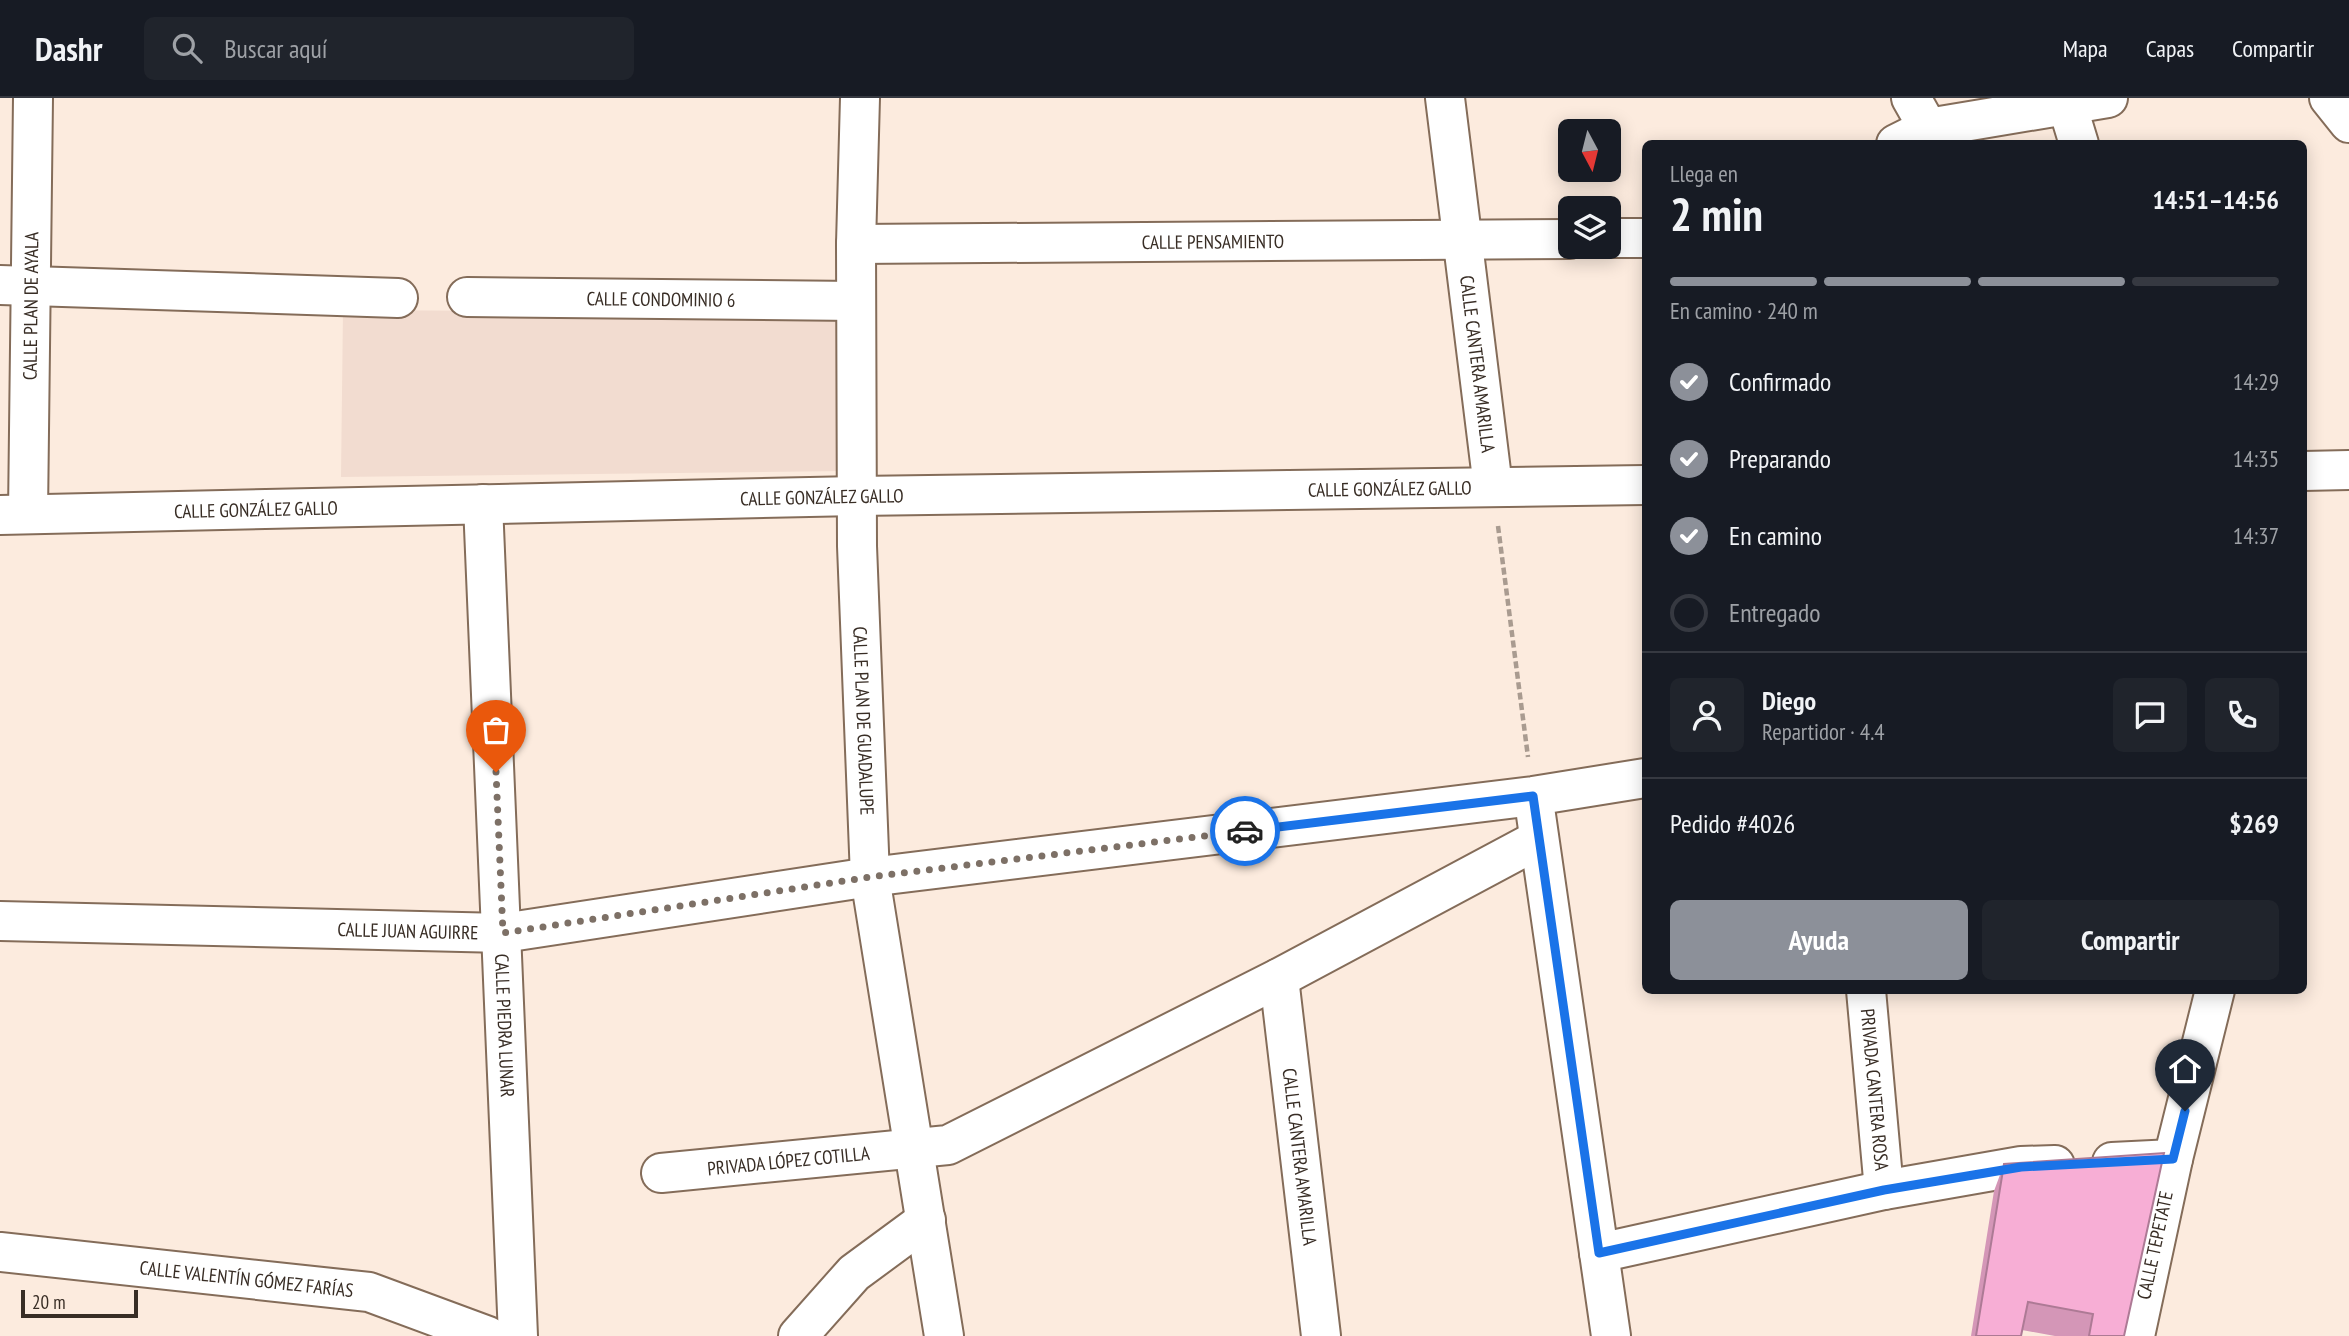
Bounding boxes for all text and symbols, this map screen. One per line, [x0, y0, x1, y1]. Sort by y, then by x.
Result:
search box [144, 17, 634, 80]
text: Dashr [35, 27, 102, 70]
icon: search [168, 29, 206, 67]
text: Buscar aquí [224, 32, 328, 65]
text: Mapa [2063, 33, 2108, 64]
text: Capas [2146, 33, 2194, 64]
text: Compartir [2232, 33, 2314, 64]
north arrow [1558, 119, 1620, 182]
map controls [1558, 119, 1621, 259]
text: Llega en [1670, 159, 1738, 188]
text: 14:51–14:56 [2152, 183, 2279, 216]
text: 2 min [1670, 184, 1763, 244]
button: layers [1558, 196, 1621, 259]
street label: CALLE PENSAMIENTO [1142, 229, 1284, 254]
street label: CALLE PLAN DE AYALA [18, 232, 43, 380]
street label: CALLE CANTERA AMARILLA [1455, 274, 1501, 454]
street label: CALLE CONDOMINIO 6 [586, 286, 736, 312]
text: En camino · 240 m [1670, 296, 1818, 325]
icon: check [1670, 363, 1708, 401]
text: Confirmado [1729, 365, 1831, 398]
text: 14:29 [2233, 367, 2279, 396]
icon: check [1670, 440, 1708, 478]
text: Preparando [1729, 442, 1831, 475]
text: 14:35 [2233, 444, 2279, 473]
street label: CALLE GONZÁLEZ GALLO [1308, 475, 1472, 502]
street label: CALLE GONZÁLEZ GALLO [740, 483, 904, 511]
street label: CALLE GONZÁLEZ GALLO [174, 496, 338, 523]
icon: check [1670, 517, 1708, 555]
text: En camino [1729, 519, 1822, 552]
text: 14:37 [2233, 521, 2279, 550]
text: Entregado [1729, 596, 1821, 629]
street label: CALLE PLAN DE GUADALUPE [848, 626, 880, 816]
button: person [1670, 678, 1744, 752]
button: chat [2113, 678, 2187, 752]
button: phone [2205, 678, 2279, 752]
text: Diego [1762, 684, 1816, 717]
pin [466, 700, 526, 772]
icon: bag [477, 711, 515, 749]
text: Repartidor · 4.4 [1762, 717, 1885, 746]
courier [1210, 796, 1280, 866]
text: Pedido #4026 [1670, 807, 1795, 840]
text: $269 [2229, 807, 2279, 840]
icon: car [1226, 812, 1264, 850]
button: Ayuda [1670, 900, 1968, 980]
button: Compartir [1982, 900, 2279, 980]
street label: CALLE JUAN AGUIRRE [337, 917, 479, 944]
street label: CALLE PIEDRA LUNAR [490, 953, 520, 1098]
street label: PRIVADA CANTERA ROSA [1856, 1008, 1894, 1172]
pin [2155, 1039, 2215, 1111]
icon: home [2166, 1050, 2204, 1088]
street label: CALLE CANTERA AMARILLA [1278, 1067, 1322, 1247]
street label: PRIVADA LÓPEZ COTILLA [706, 1141, 871, 1180]
street label: CALLE TEPETATE [2131, 1189, 2178, 1301]
street label: CALLE VALENTÍN GÓMEZ FARÍAS [139, 1255, 355, 1302]
scale bar [21, 1287, 138, 1319]
text: 20 m [32, 1290, 66, 1314]

